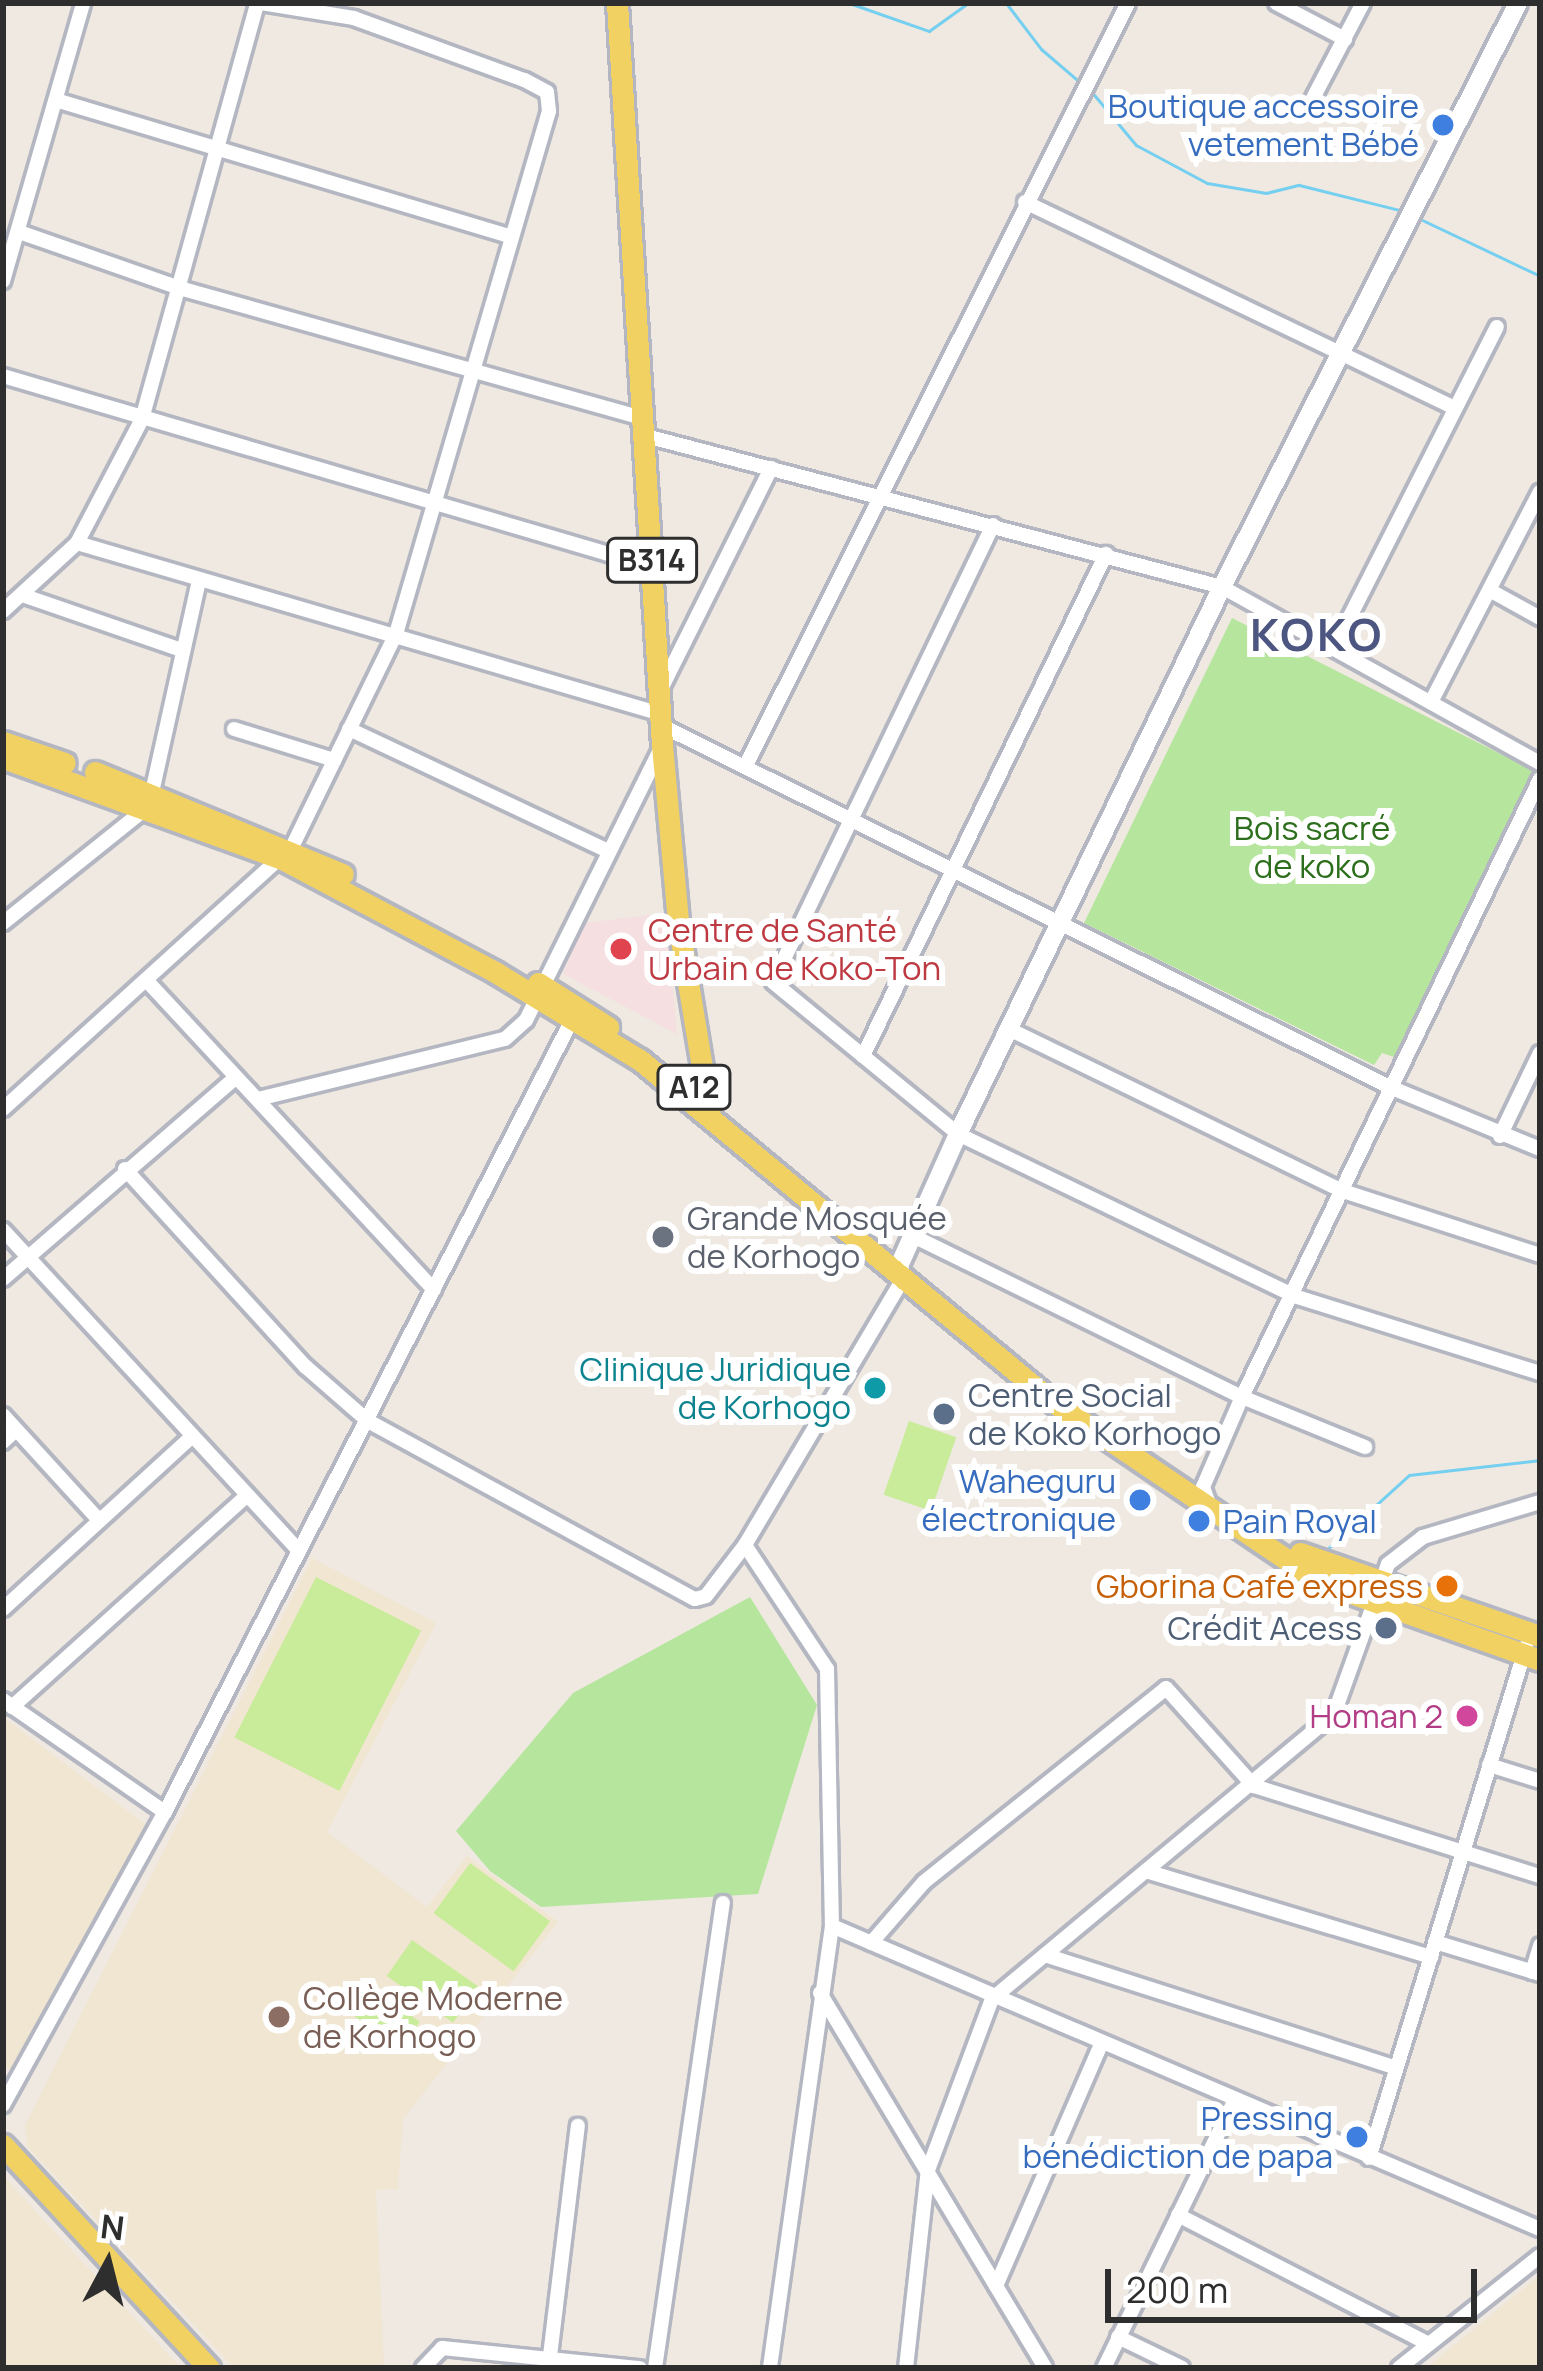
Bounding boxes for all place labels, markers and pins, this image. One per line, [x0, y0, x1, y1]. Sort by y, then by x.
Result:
place label: Boutique accessoire vetement Bébé [1108, 86, 1419, 164]
marker: Boutique accessoire vetement Bébé [1430, 112, 1456, 138]
place label: Centre de Santé Urbain de Koko-Ton [648, 910, 941, 988]
marker: Centre de Santé Urbain de Koko-Ton [605, 933, 637, 965]
place label: Grande Mosquée de Korhogo [687, 1198, 947, 1276]
marker: Grande Mosquée de Korhogo [650, 1224, 676, 1250]
place label: Clinique Juridique de Korhogo [579, 1349, 851, 1427]
marker: Clinique Juridique de Korhogo [862, 1375, 888, 1401]
place label: Centre Social de Koko Korhogo [968, 1375, 1221, 1453]
marker: Centre Social de Koko Korhogo [931, 1401, 957, 1427]
place label: Waheguru électronique [921, 1461, 1116, 1539]
marker: Waheguru électronique [1127, 1487, 1153, 1513]
place label: Pain Royal [1223, 1501, 1377, 1541]
marker: Pain Royal [1186, 1508, 1212, 1534]
place label: Gborina Café express [1096, 1566, 1423, 1606]
marker: Gborina Café express [1434, 1573, 1460, 1599]
place label: Crédit Acess [1168, 1608, 1362, 1648]
marker: Crédit Acess [1373, 1615, 1399, 1641]
place label: Homan 2 [1310, 1696, 1443, 1736]
marker: Homan 2 [1454, 1703, 1480, 1729]
place label: Collège Moderne de Korhogo [303, 1978, 563, 2056]
marker: Collège Moderne de Korhogo [266, 2004, 292, 2030]
place label: Pressing bénédiction de papa [1022, 2098, 1333, 2176]
marker: Pressing bénédiction de papa [1344, 2124, 1370, 2150]

